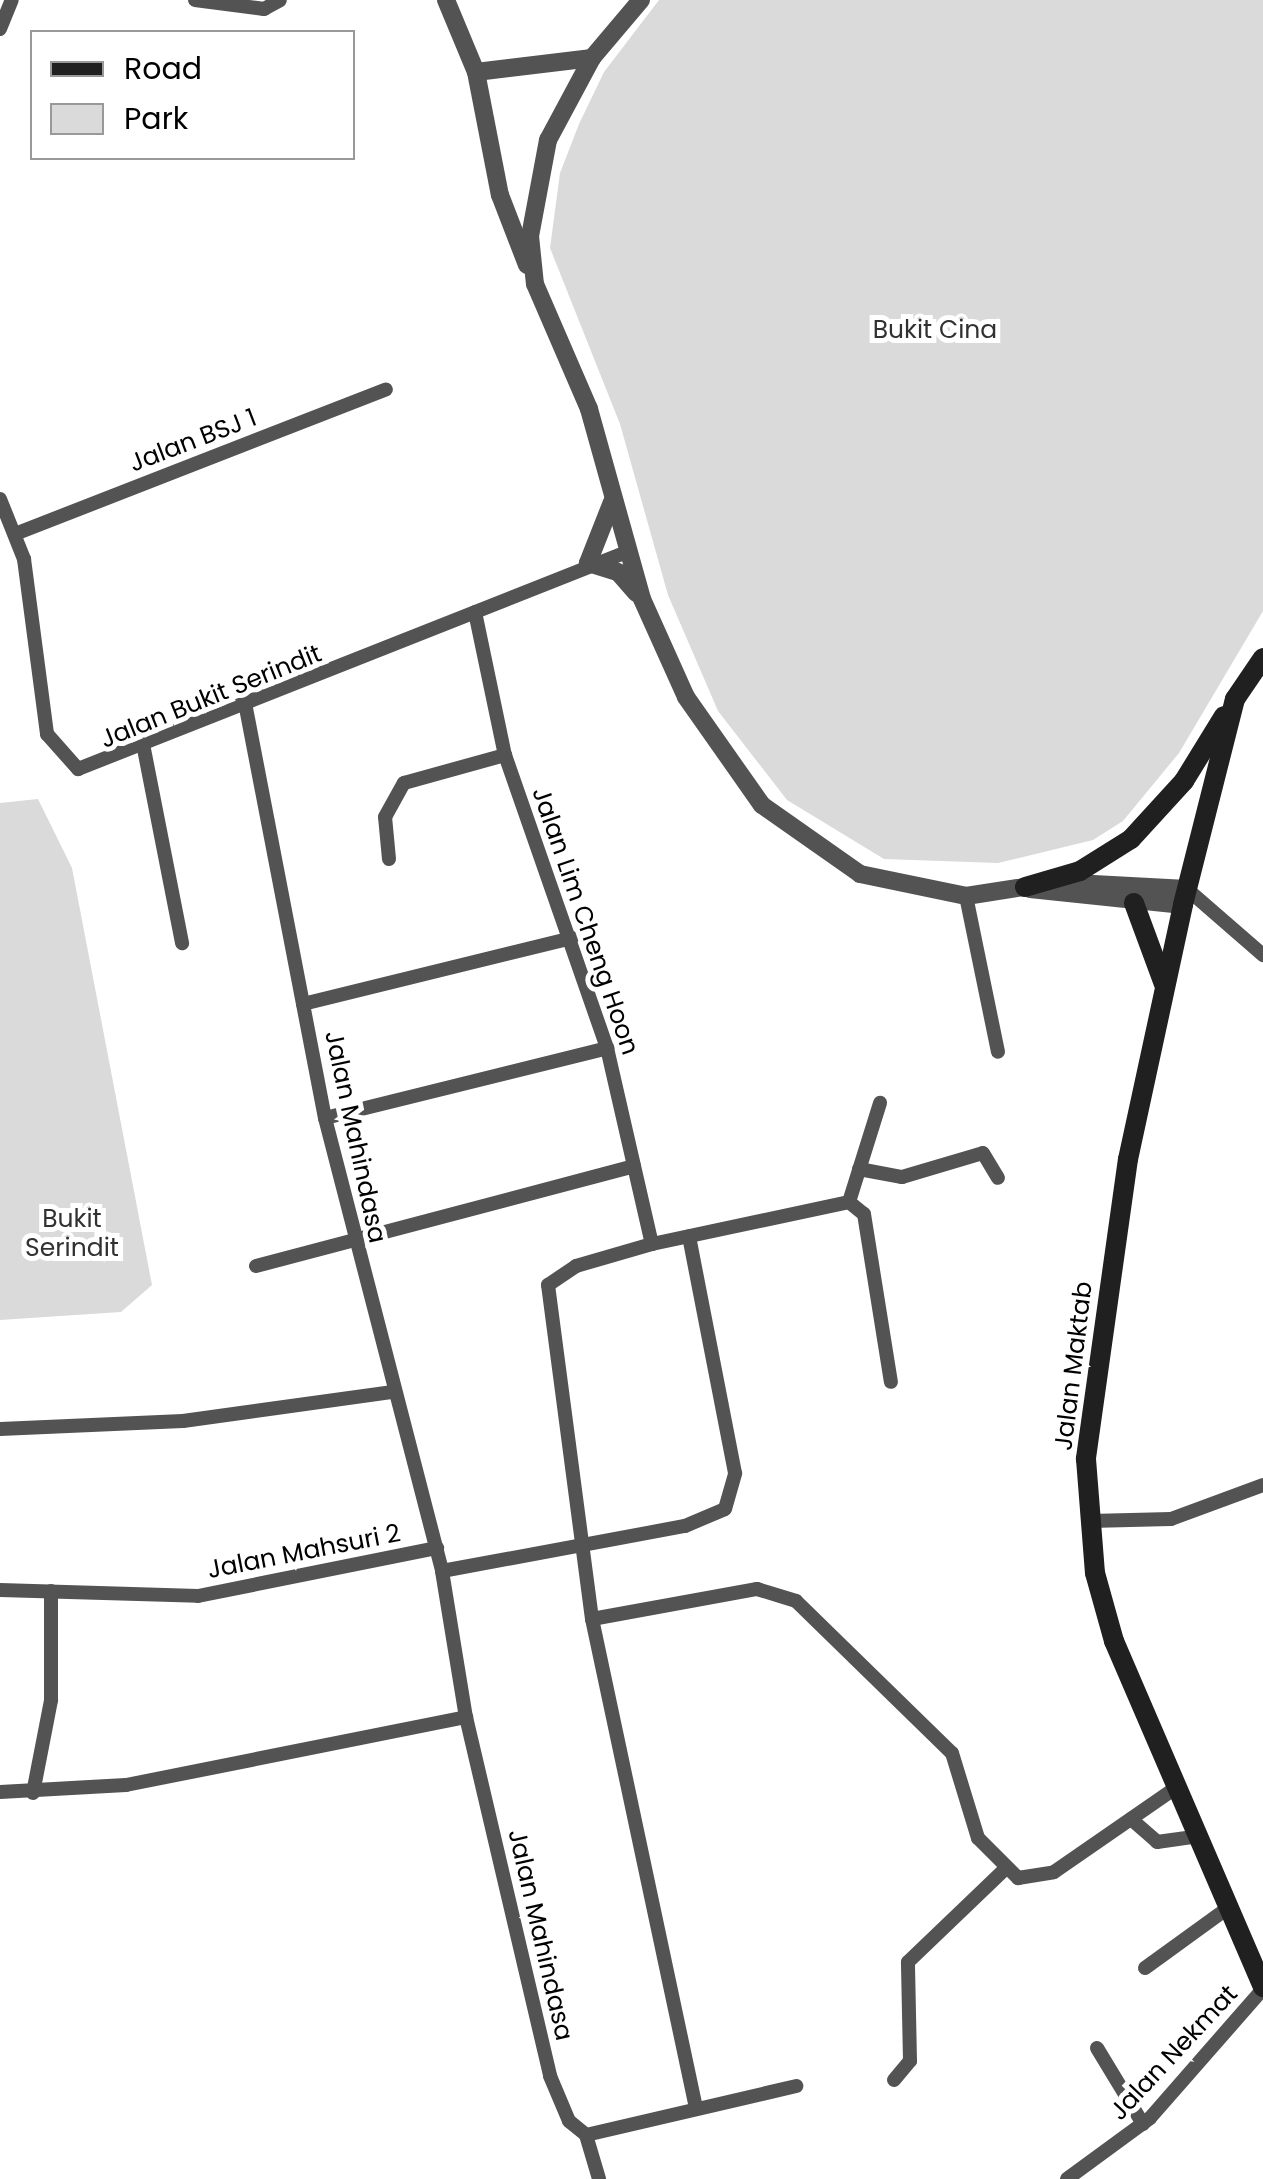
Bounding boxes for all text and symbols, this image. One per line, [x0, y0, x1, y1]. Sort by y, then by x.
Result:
legend [30, 30, 355, 160]
text: Road [124, 47, 202, 90]
text: Park [124, 97, 188, 140]
park label: Bukit Cina [873, 315, 997, 345]
street label: Jalan BSJ 1 [125, 403, 261, 479]
street label: Jalan Bukit Serindit [96, 639, 326, 755]
street label: Jalan Lim Cheng Hoon [525, 783, 645, 1059]
street label: Jalan Mahindasa [318, 1028, 392, 1246]
park label: Bukit Serindit [25, 1205, 119, 1264]
street label: Jalan Maktab [1049, 1280, 1099, 1452]
street label: Jalan Mahsuri 2 [205, 1519, 403, 1585]
street label: Jalan Mahindasa [501, 1826, 579, 2044]
street label: Jalan Nekmat [1104, 1979, 1244, 2127]

